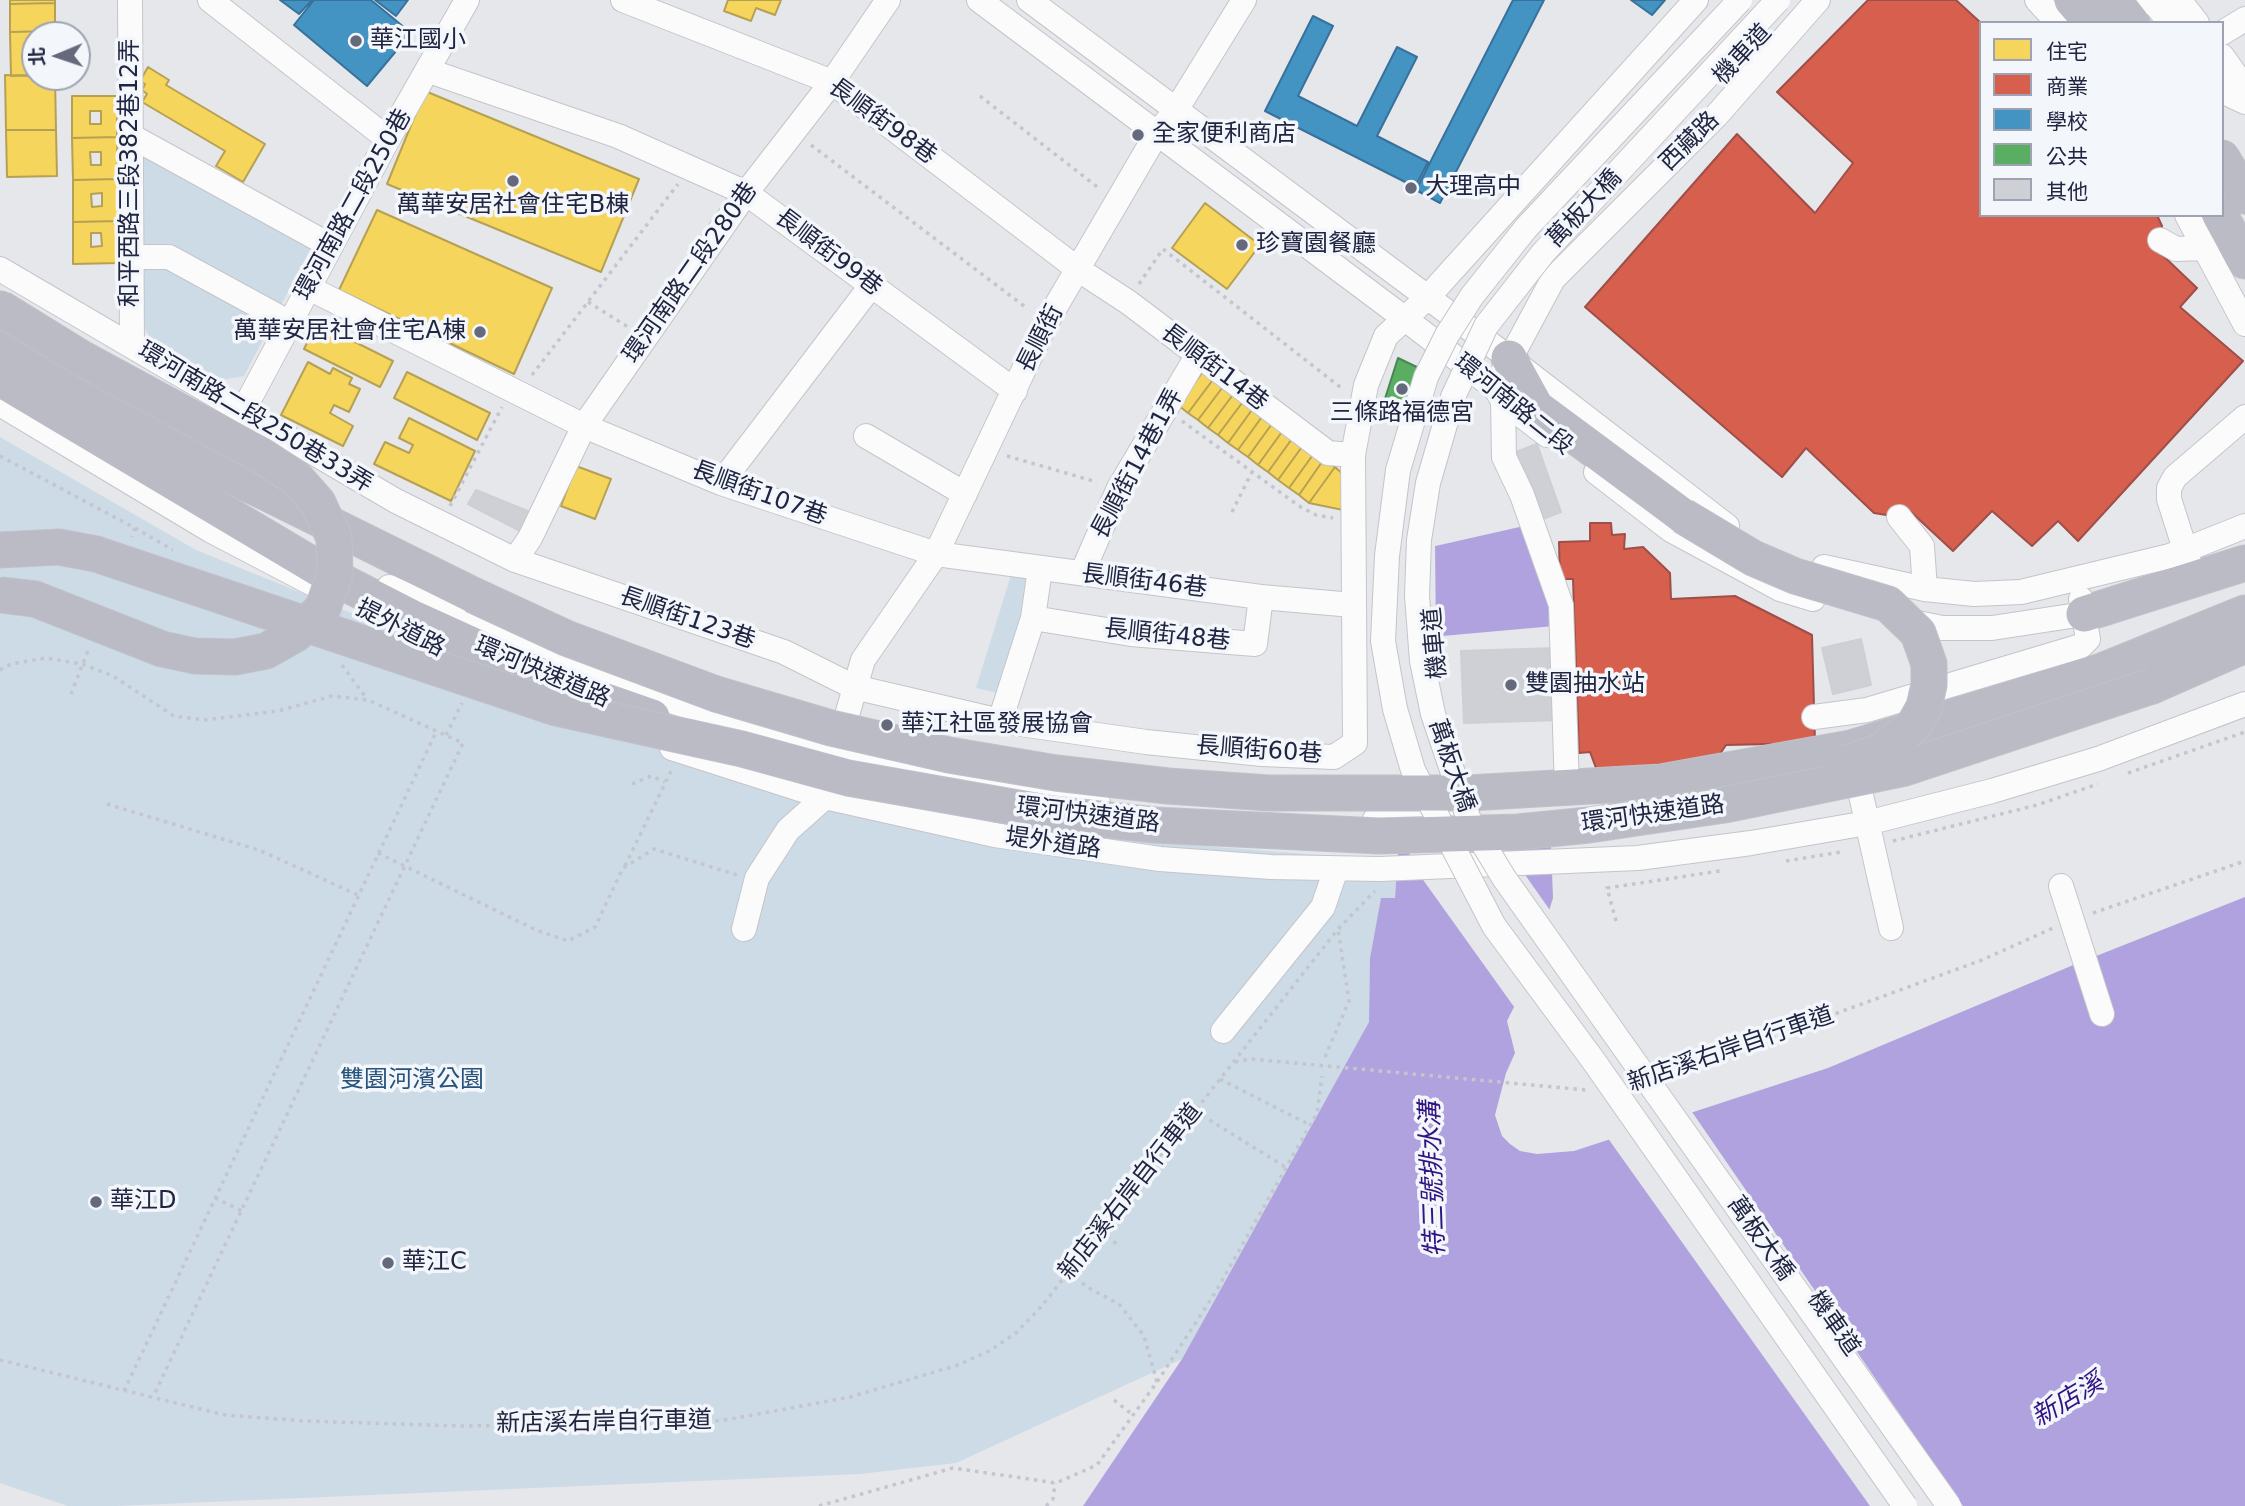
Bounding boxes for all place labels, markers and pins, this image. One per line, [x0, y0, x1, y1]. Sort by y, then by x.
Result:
place label: 華江國小 [370, 27, 466, 55]
marker: 華江國小 [348, 33, 364, 49]
place label: 全家便利商店 [1152, 121, 1296, 149]
marker: 全家便利商店 [1130, 127, 1146, 143]
marker: 萬華安居社會住宅B棟 [505, 173, 521, 189]
place label: 大理高中 [1425, 174, 1521, 202]
marker: 大理高中 [1403, 180, 1419, 196]
place label: 萬華安居社會住宅B棟 [397, 192, 629, 220]
place label: 珍寶園餐廳 [1256, 231, 1376, 259]
marker: 珍寶園餐廳 [1234, 237, 1250, 253]
place label: 萬華安居社會住宅A棟 [234, 318, 466, 346]
marker: 萬華安居社會住宅A棟 [472, 324, 488, 340]
marker: 三條路福德宮 [1394, 381, 1410, 397]
place label: 三條路福德宮 [1330, 400, 1474, 428]
place label: 雙園抽水站 [1525, 671, 1645, 699]
marker: 雙園抽水站 [1503, 677, 1519, 693]
place label: 華江社區發展協會 [901, 711, 1093, 739]
marker: 華江社區發展協會 [879, 717, 895, 733]
place label: 華江D [110, 1188, 176, 1216]
marker: 華江D [88, 1194, 104, 1210]
place label: 華江C [402, 1249, 467, 1277]
marker: 華江C [380, 1255, 396, 1271]

